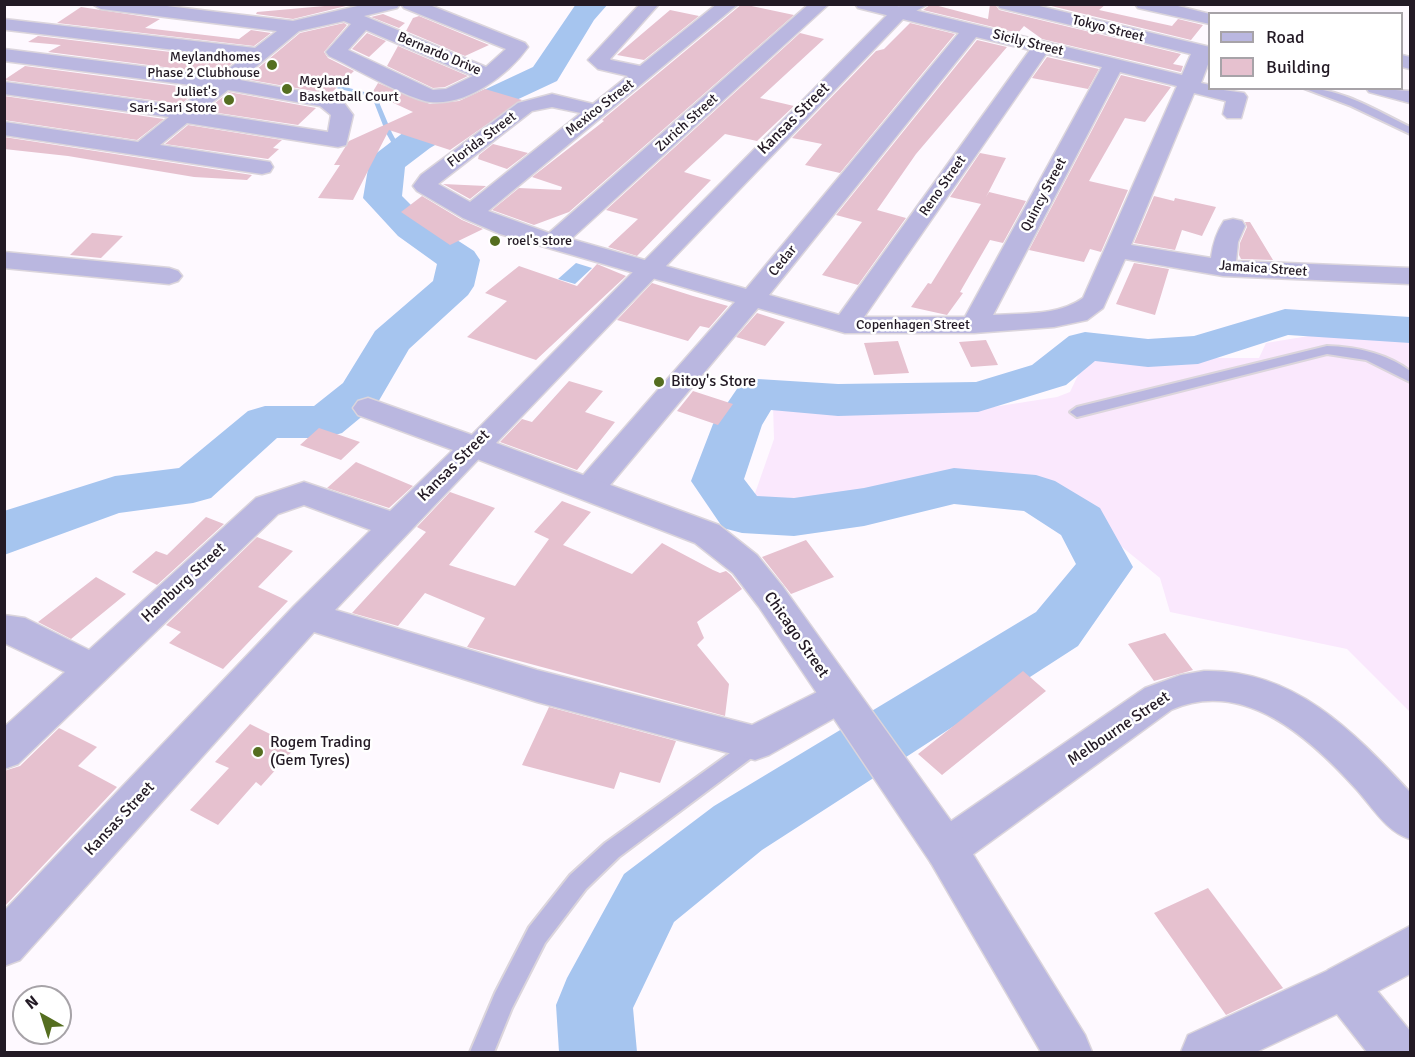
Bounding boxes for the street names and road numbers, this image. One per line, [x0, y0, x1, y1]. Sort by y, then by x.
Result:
street label: Tokyo Street [1070, 12, 1146, 46]
street label: Sicily Street [991, 26, 1065, 60]
street label: Bernardo Drive [395, 29, 483, 79]
street label: Mexico Street [563, 76, 637, 140]
street label: Kansas Street [754, 79, 834, 159]
street label: Zurich Street [652, 91, 722, 155]
street label: Florida Street [444, 109, 520, 171]
street label: Reno Street [916, 153, 970, 219]
street label: Quincy Street [1018, 155, 1070, 235]
street label: Cedar [765, 242, 801, 280]
street label: Jamaica Street [1218, 258, 1308, 280]
street label: Copenhagen Street [856, 317, 970, 333]
street label: Kansas Street [414, 426, 494, 506]
street label: Hamburg Street [138, 539, 230, 627]
street label: Chicago Street [759, 588, 833, 682]
street label: Melbourne Street [1064, 688, 1174, 770]
street label: Kansas Street [81, 778, 159, 860]

